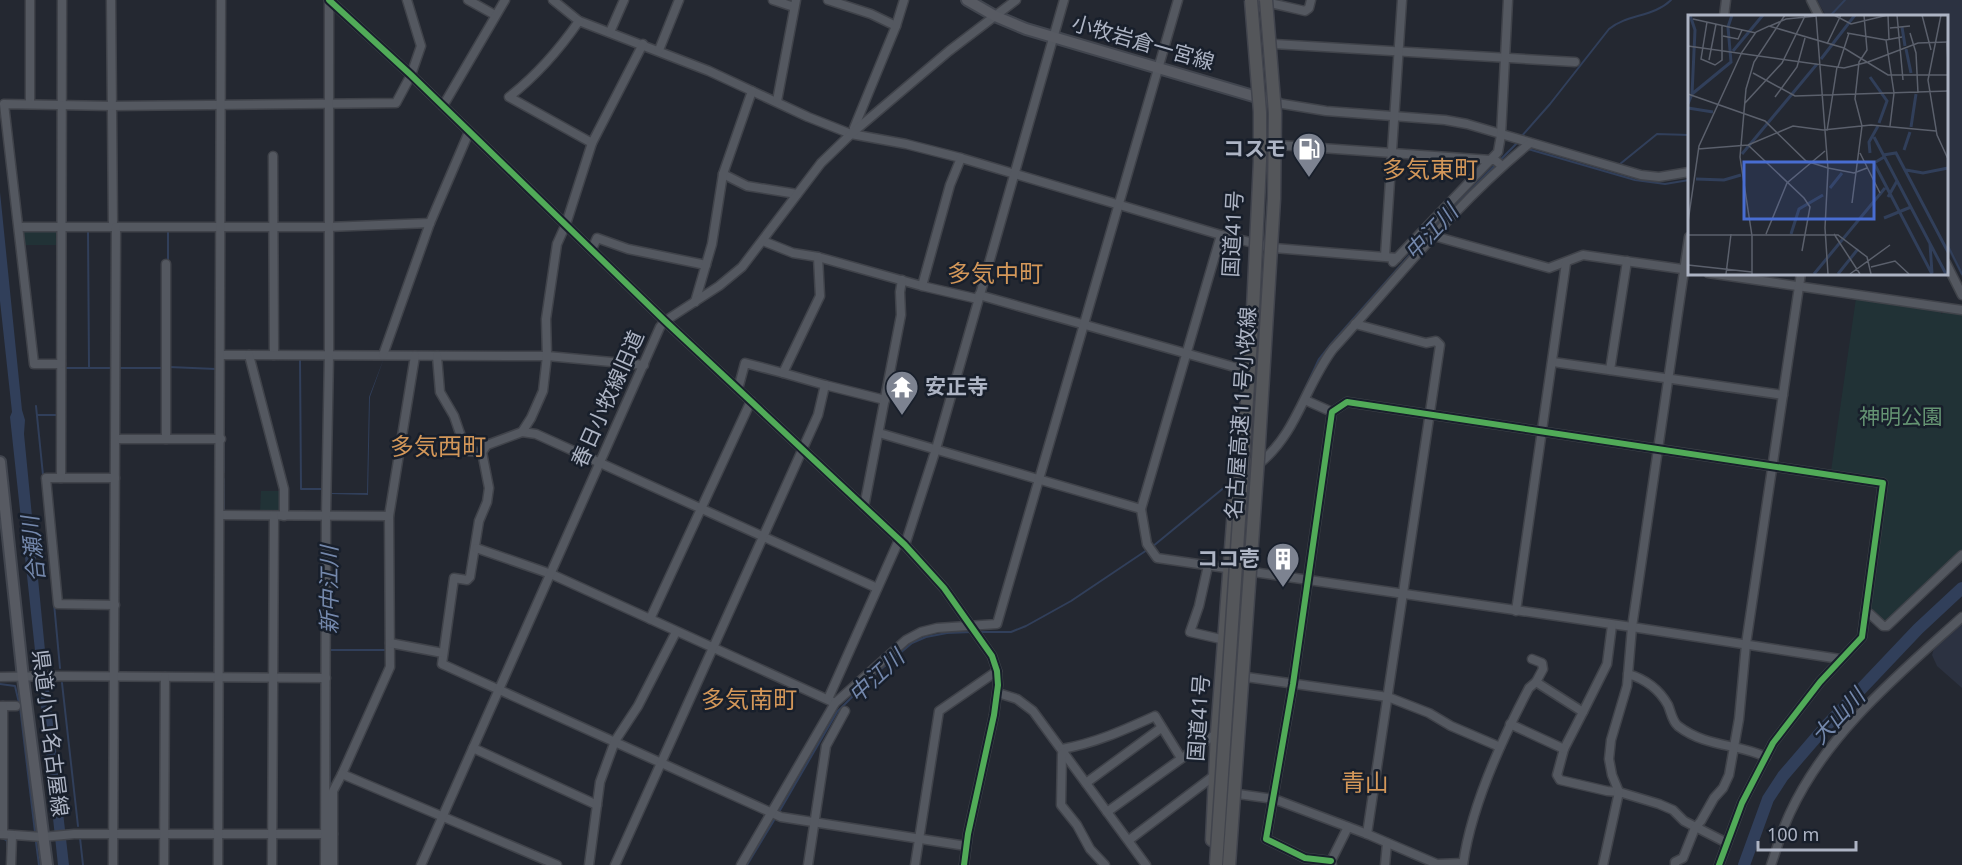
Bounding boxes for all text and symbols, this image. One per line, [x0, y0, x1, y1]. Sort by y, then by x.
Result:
street label: 小牧岩倉一宮線 [1069, 8, 1218, 76]
inset map [1688, 15, 1947, 274]
fuel station icon: コスモ [1291, 131, 1327, 178]
place label: コスモ [1223, 134, 1286, 162]
district label: 多気東町 [1382, 152, 1478, 185]
street label: 国道41号 [1216, 190, 1248, 278]
water label: 中江川 [1397, 195, 1465, 266]
district label: 多気中町 [947, 256, 1043, 289]
street label: 名古屋高速11号小牧線 [1219, 306, 1261, 520]
street label: 春日小牧線旧道 [564, 326, 650, 471]
temple icon: 安正寺 [884, 369, 920, 416]
place label: 安正寺 [925, 372, 988, 400]
park label: 神明公園 [1859, 402, 1943, 430]
district label: 多気西町 [390, 429, 486, 462]
water label: 合瀬川 [13, 513, 50, 583]
building icon: ココ壱 [1265, 541, 1301, 588]
water label: 新中江川 [313, 544, 343, 634]
place label: ココ壱 [1197, 544, 1260, 572]
water label: 中江川 [841, 640, 911, 709]
street label: 県道小口名古屋線 [27, 648, 75, 818]
street label: 国道41号 [1181, 674, 1215, 762]
water label: 大山川 [1804, 679, 1872, 750]
district label: 多気南町 [701, 682, 797, 715]
district label: 青山 [1341, 765, 1389, 798]
scale bar [1758, 814, 1856, 852]
text: 100 m [1767, 822, 1819, 846]

